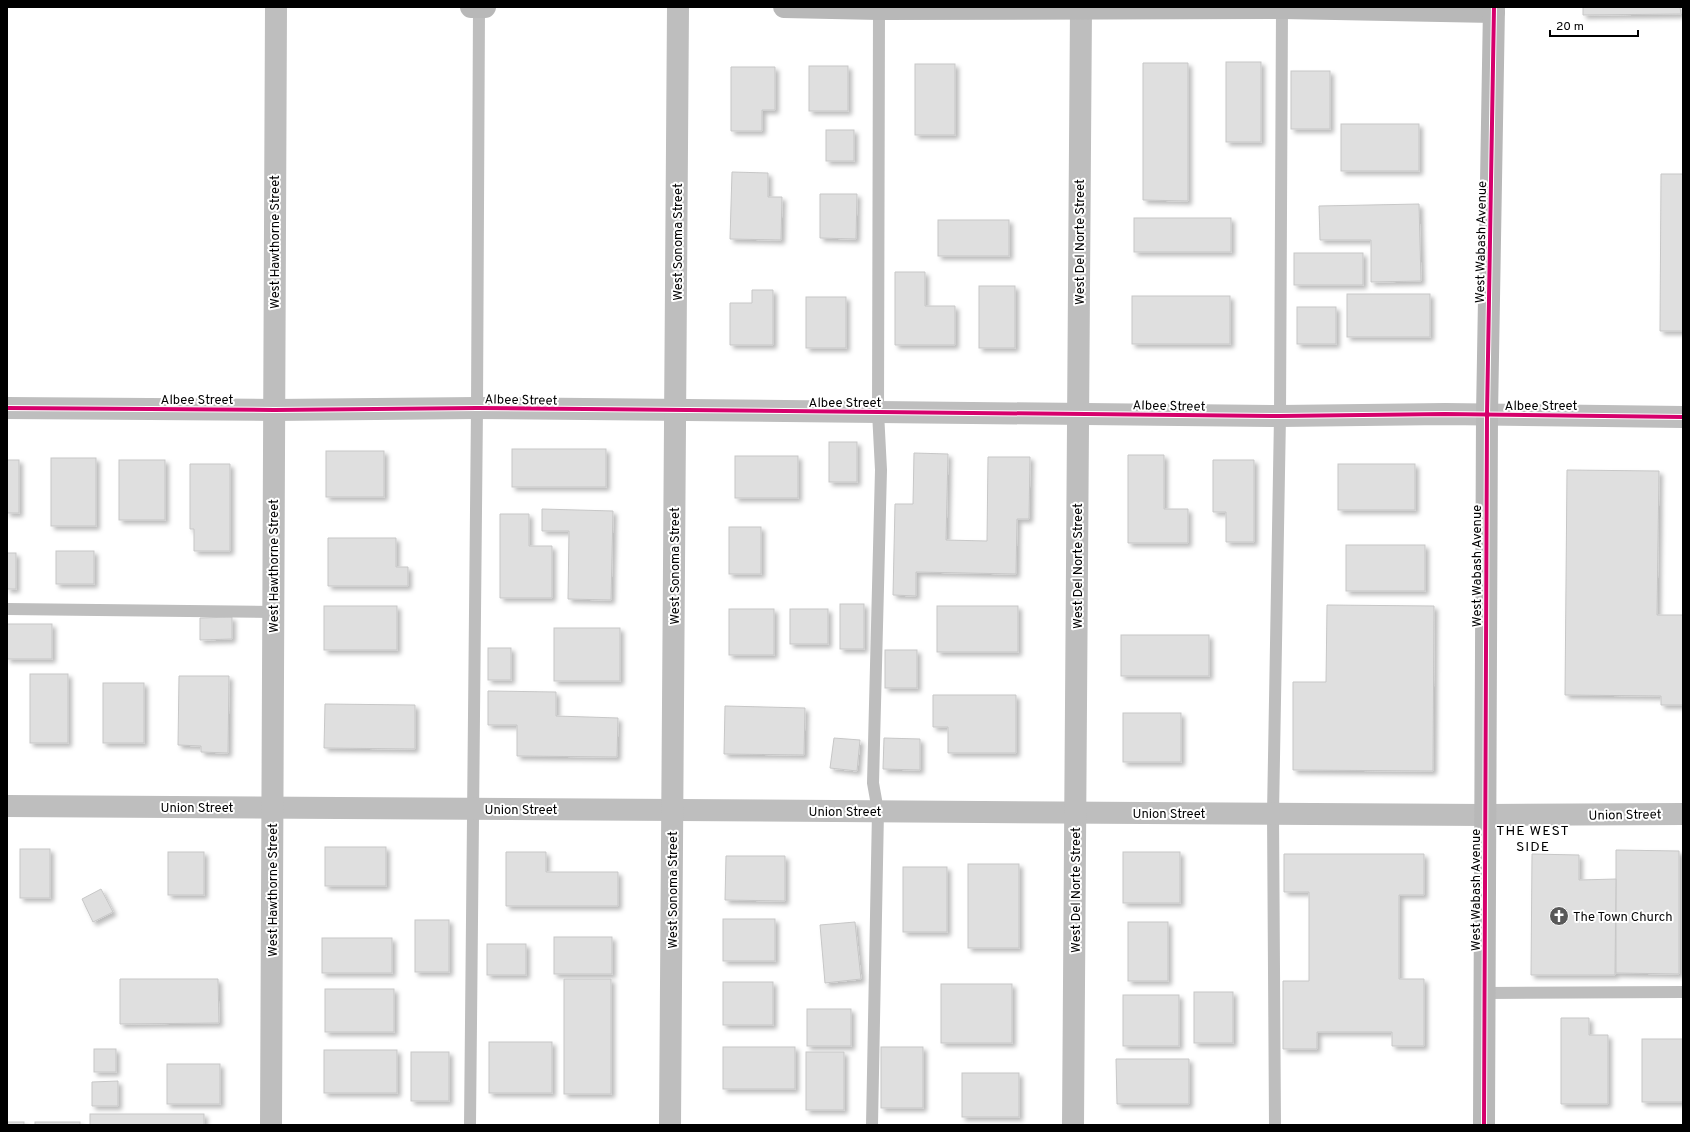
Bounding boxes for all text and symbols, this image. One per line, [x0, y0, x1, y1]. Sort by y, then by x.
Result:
scale bar [1550, 12, 1638, 38]
text: 20 m [1556, 19, 1584, 35]
street label: West Hawthorne Street [268, 175, 284, 309]
street label: West Del Norte Street [1073, 179, 1089, 305]
street label: West Wabash Avenue [1473, 181, 1491, 303]
street label: West Sonoma Street [671, 183, 687, 301]
street label: Albee Street [484, 392, 558, 410]
street label: Albee Street [161, 393, 233, 409]
street label: Albee Street [809, 396, 881, 412]
street label: Albee Street [1132, 398, 1206, 416]
street label: Albee Street [1505, 399, 1577, 415]
street label: West Hawthorne Street [267, 499, 283, 633]
street label: West Del Norte Street [1071, 503, 1087, 629]
street label: West Wabash Avenue [1470, 505, 1486, 627]
street label: West Sonoma Street [668, 507, 684, 625]
street label: Union Street [161, 801, 234, 817]
street label: Union Street [485, 803, 558, 819]
street label: Union Street [809, 805, 882, 821]
street label: Union Street [1133, 807, 1206, 823]
street label: Union Street [1588, 807, 1662, 825]
street label: West Hawthorne Street [266, 823, 282, 957]
district label: THE WEST SIDE [1496, 823, 1570, 856]
street label: West Del Norte Street [1069, 827, 1085, 953]
street label: West Wabash Avenue [1469, 829, 1485, 951]
street label: West Sonoma Street [666, 831, 682, 949]
church icon: The Town Church [1548, 905, 1570, 927]
place label: The Town Church [1573, 910, 1673, 926]

